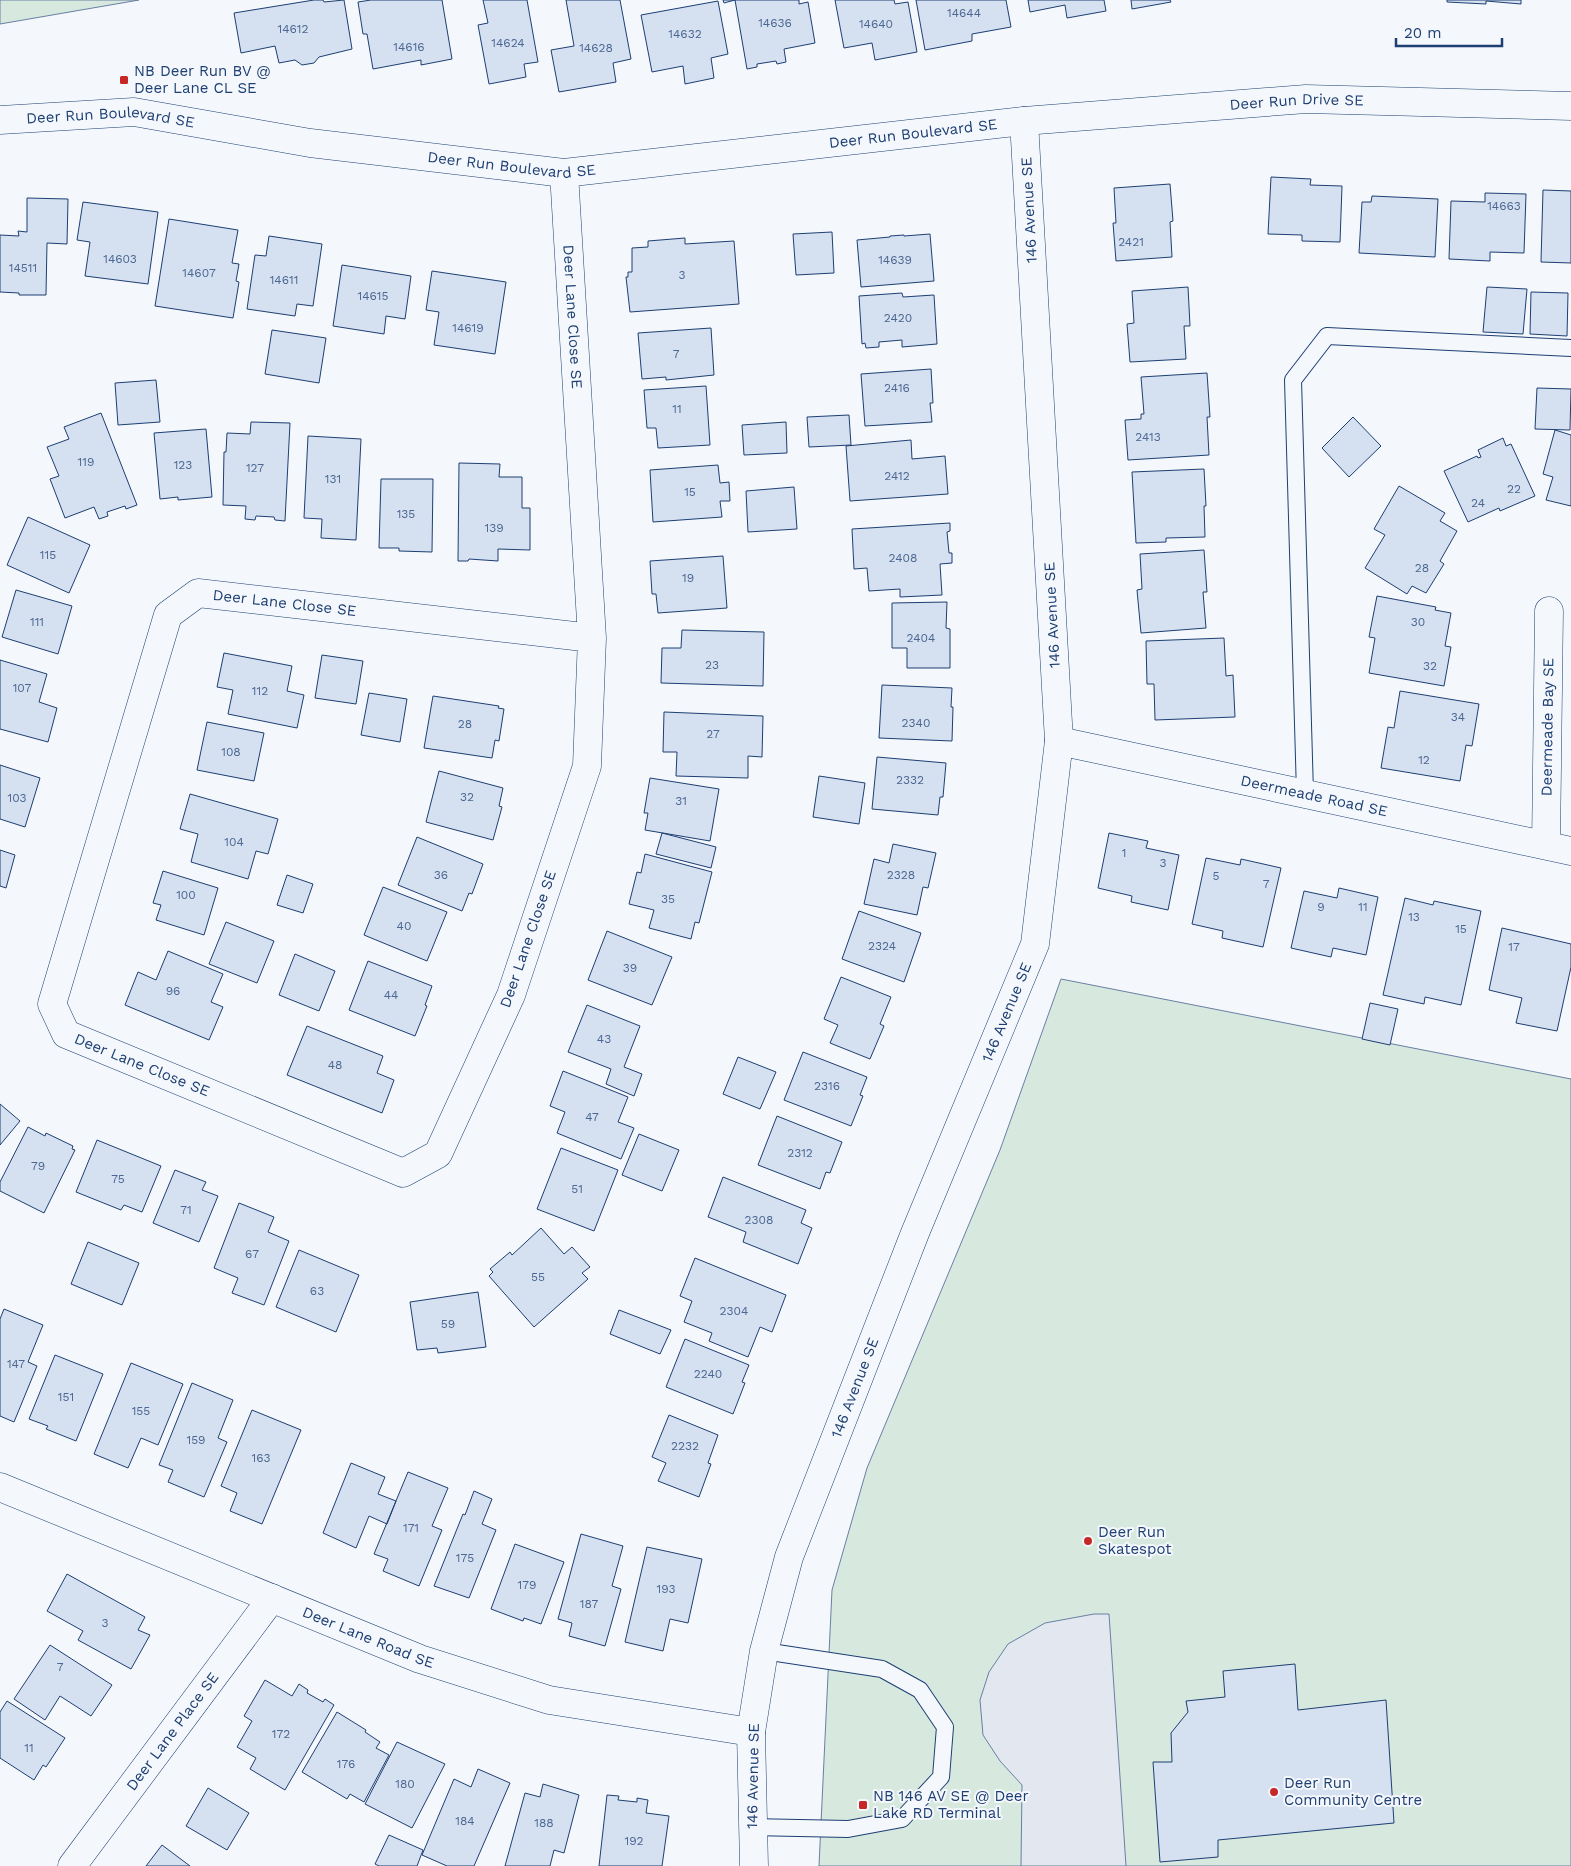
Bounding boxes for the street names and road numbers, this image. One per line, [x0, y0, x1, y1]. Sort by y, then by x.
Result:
street label: Deer Run Drive SE [1229, 90, 1364, 114]
street label: Deer Run Boulevard SE [26, 103, 196, 132]
street label: Deer Run Boulevard SE [828, 115, 998, 152]
street label: Deer Run Boulevard SE [426, 148, 597, 182]
street label: 146 Avenue SE [1017, 157, 1041, 263]
street label: Deer Lane Close SE [559, 244, 586, 389]
street label: 146 Avenue SE [1040, 562, 1064, 668]
street label: Deer Lane Close SE [212, 586, 357, 620]
street label: Deermeade Bay SE [1538, 658, 1557, 796]
street label: Deermeade Road SE [1239, 771, 1389, 820]
street label: Deer Lane Close SE [496, 868, 560, 1010]
street label: 146 Avenue SE [978, 960, 1035, 1065]
street label: Deer Lane Close SE [72, 1030, 212, 1100]
street label: 146 Avenue SE [827, 1335, 882, 1440]
street label: Deer Lane Road SE [300, 1603, 436, 1672]
street label: Deer Lane Place SE [122, 1669, 223, 1794]
street label: 146 Avenue SE [743, 1723, 763, 1829]

